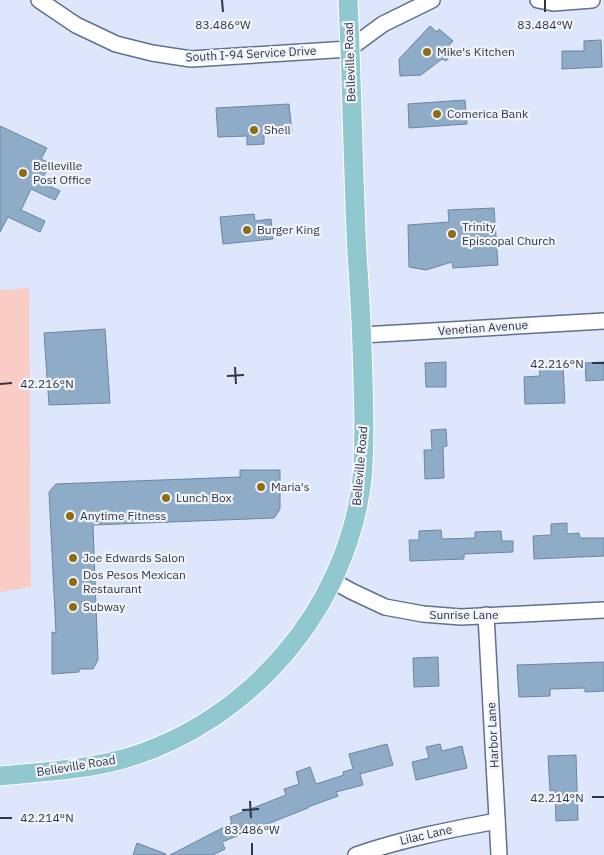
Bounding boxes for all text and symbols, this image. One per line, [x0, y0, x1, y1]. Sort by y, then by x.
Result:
text: 83.486°W [195, 17, 251, 32]
text: 83.484°W [517, 17, 573, 32]
street label: Belleville Road [341, 22, 358, 102]
street label: South I-94 Service Drive [185, 43, 317, 64]
place label: Mike's Kitchen [437, 44, 515, 59]
marker: Mike's Kitchen [421, 46, 433, 58]
place label: Comerica Bank [447, 106, 529, 121]
marker: Comerica Bank [431, 108, 443, 120]
place label: Shell [264, 122, 291, 137]
marker: Shell [248, 124, 260, 136]
place label: Belleville Post Office [33, 158, 92, 187]
marker: Belleville Post Office [17, 167, 29, 179]
place label: Trinity Episcopal Church [462, 219, 555, 248]
place label: Burger King [257, 222, 320, 237]
marker: Burger King [241, 224, 253, 236]
marker: Trinity Episcopal Church [446, 228, 458, 240]
street label: Venetian Avenue [437, 317, 529, 338]
text: 42.216°N [530, 356, 584, 371]
text: 42.216°N [20, 376, 74, 391]
street label: Belleville Road [349, 426, 370, 506]
place label: Maria's [271, 479, 310, 494]
marker: Maria's [255, 481, 267, 493]
place label: Lunch Box [176, 490, 232, 505]
marker: Lunch Box [160, 492, 172, 504]
place label: Anytime Fitness [80, 508, 167, 523]
marker: Anytime Fitness [64, 510, 76, 522]
place label: Joe Edwards Salon [83, 550, 185, 565]
marker: Joe Edwards Salon [67, 552, 79, 564]
place label: Dos Pesos Mexican Restaurant [83, 567, 186, 596]
marker: Dos Pesos Mexican Restaurant [67, 576, 79, 588]
place label: Subway [83, 599, 125, 614]
marker: Subway [67, 601, 79, 613]
street label: Sunrise Lane [429, 607, 499, 622]
street label: Harbor Lane [483, 701, 502, 768]
street label: Belleville Road [35, 752, 116, 779]
text: 42.214°N [530, 790, 584, 805]
text: 42.214°N [20, 810, 74, 825]
street label: Lilac Lane [398, 821, 454, 848]
text: 83.486°W [224, 822, 280, 837]

